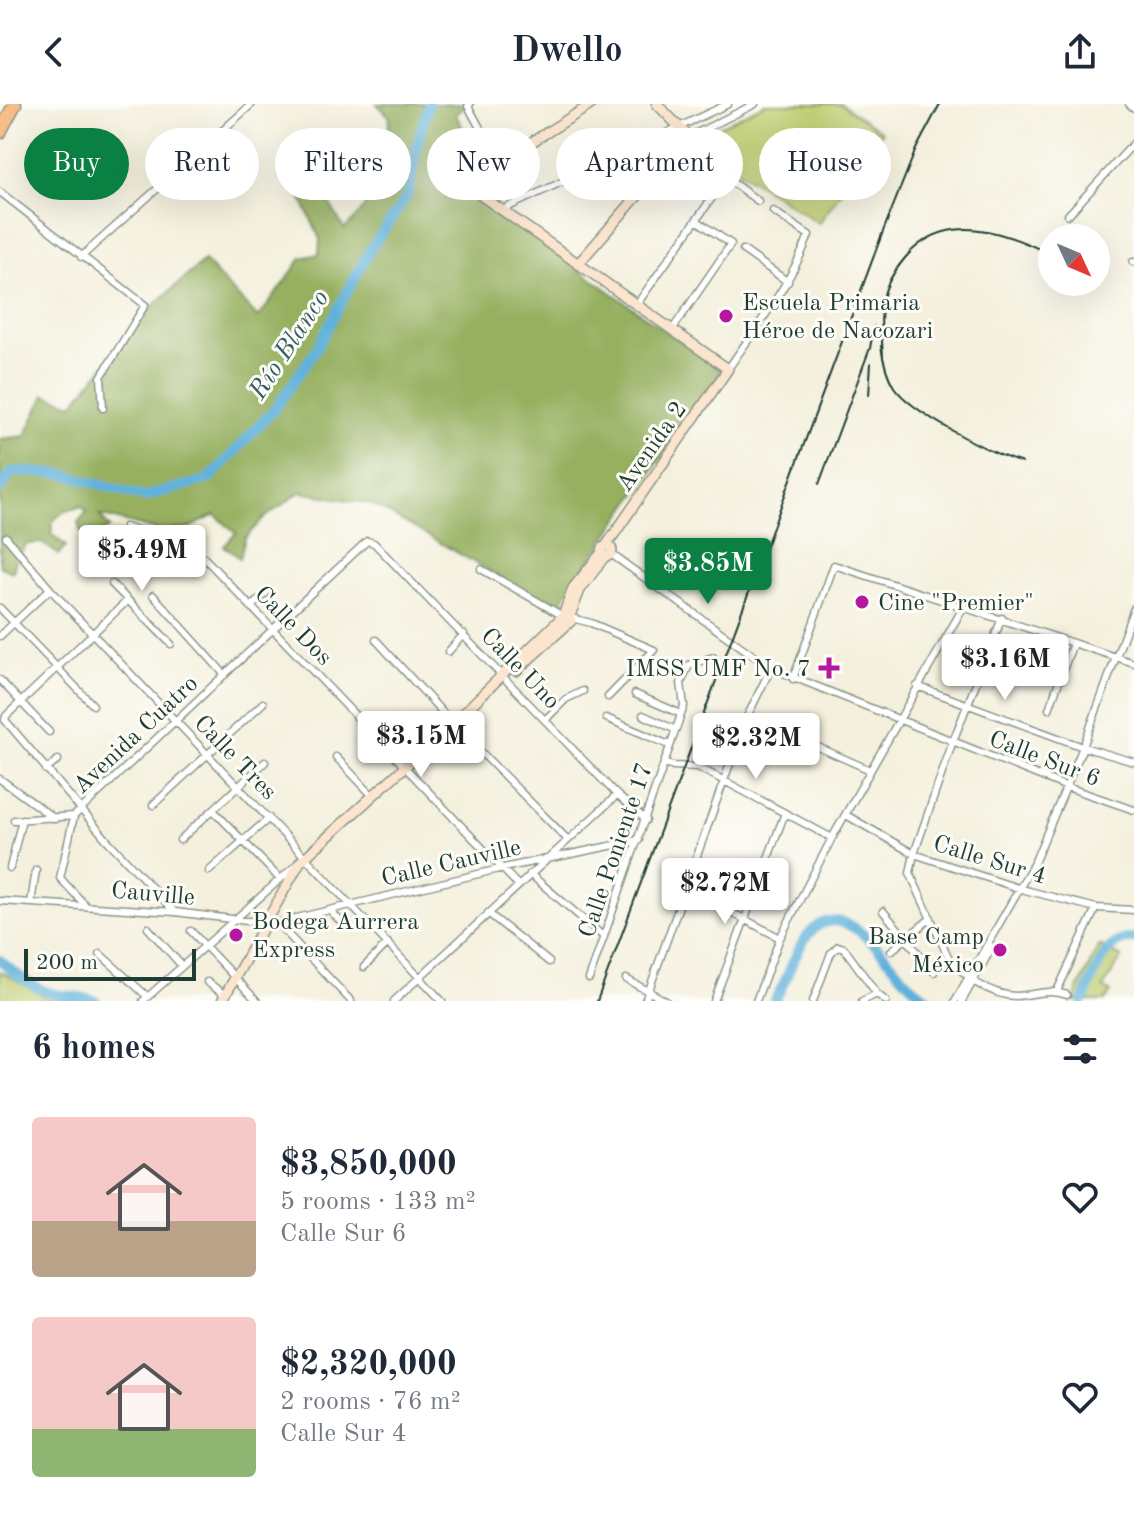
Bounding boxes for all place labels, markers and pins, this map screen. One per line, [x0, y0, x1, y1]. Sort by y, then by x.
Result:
place label: Escuela Primaria Héroe de Nacozari [742, 292, 933, 344]
marker: Escuela Primaria Héroe de Nacozari [717, 307, 735, 325]
pin: $5.49M [77, 525, 207, 593]
pin: $3.85M [643, 538, 773, 606]
place label: Cine "Premier" [878, 592, 1034, 616]
marker: Cine "Premier" [853, 593, 871, 611]
pin: $3.16M [940, 634, 1070, 702]
marker: IMSS UMF No. 7 [818, 657, 840, 679]
place label: IMSS UMF No. 7 [625, 658, 811, 682]
pin: $3.15M [356, 711, 486, 779]
pin: $2.32M [691, 713, 821, 781]
pin: $2.72M [660, 858, 790, 926]
place label: Bodega Aurrera Express [252, 911, 419, 963]
marker: Bodega Aurrera Express [227, 926, 245, 944]
place label: Base Camp México [868, 926, 984, 978]
marker: Base Camp México [991, 941, 1009, 959]

